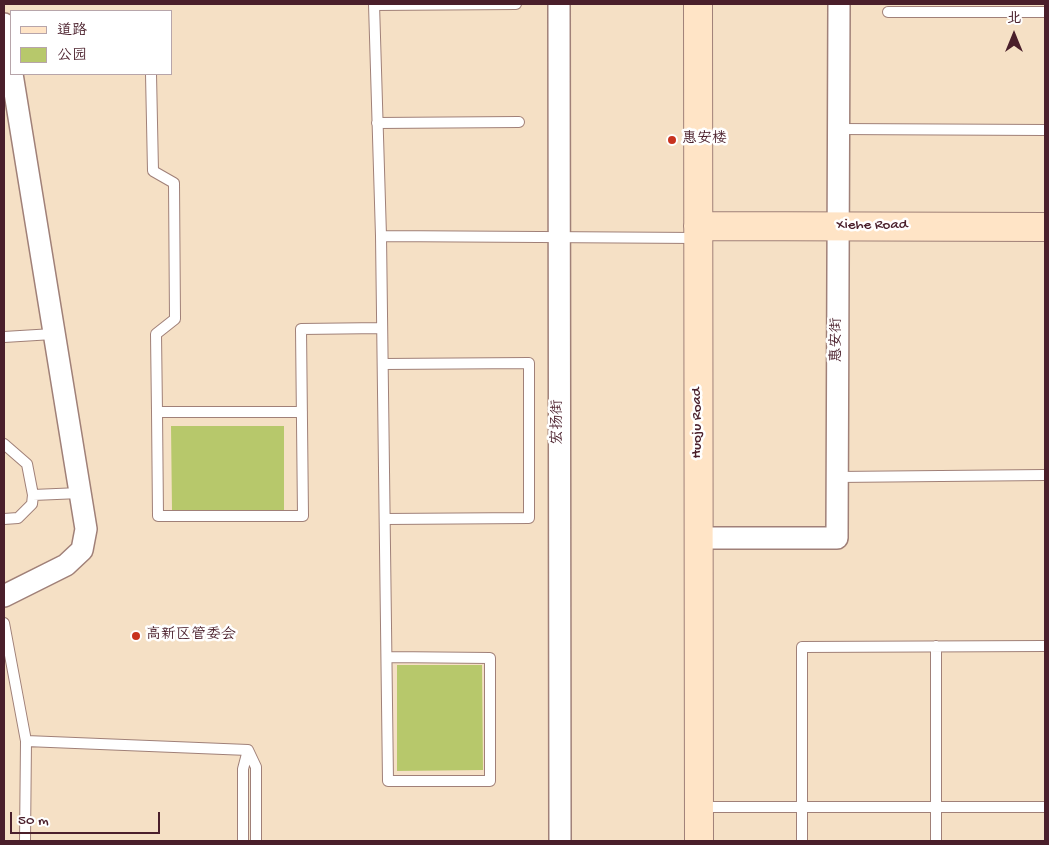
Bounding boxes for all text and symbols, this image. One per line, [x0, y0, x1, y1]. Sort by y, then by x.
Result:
legend [10, 10, 172, 75]
north arrow [989, 10, 1039, 60]
text: 北 [1007, 11, 1021, 28]
text: 道路 [57, 22, 87, 40]
text: 公园 [57, 47, 87, 65]
place label: 惠安楼 [682, 131, 727, 149]
marker: 惠安楼 [666, 134, 678, 146]
street label: Xiehe Road [836, 217, 908, 235]
street label: 惠安街 [829, 318, 847, 362]
street label: Huoju Road [689, 387, 707, 459]
street label: 宏扬街 [550, 400, 568, 444]
place label: 高新区管委会 [146, 627, 236, 645]
marker: 高新区管委会 [130, 630, 142, 642]
scale bar [12, 802, 162, 834]
text: 50 m [18, 812, 49, 830]

